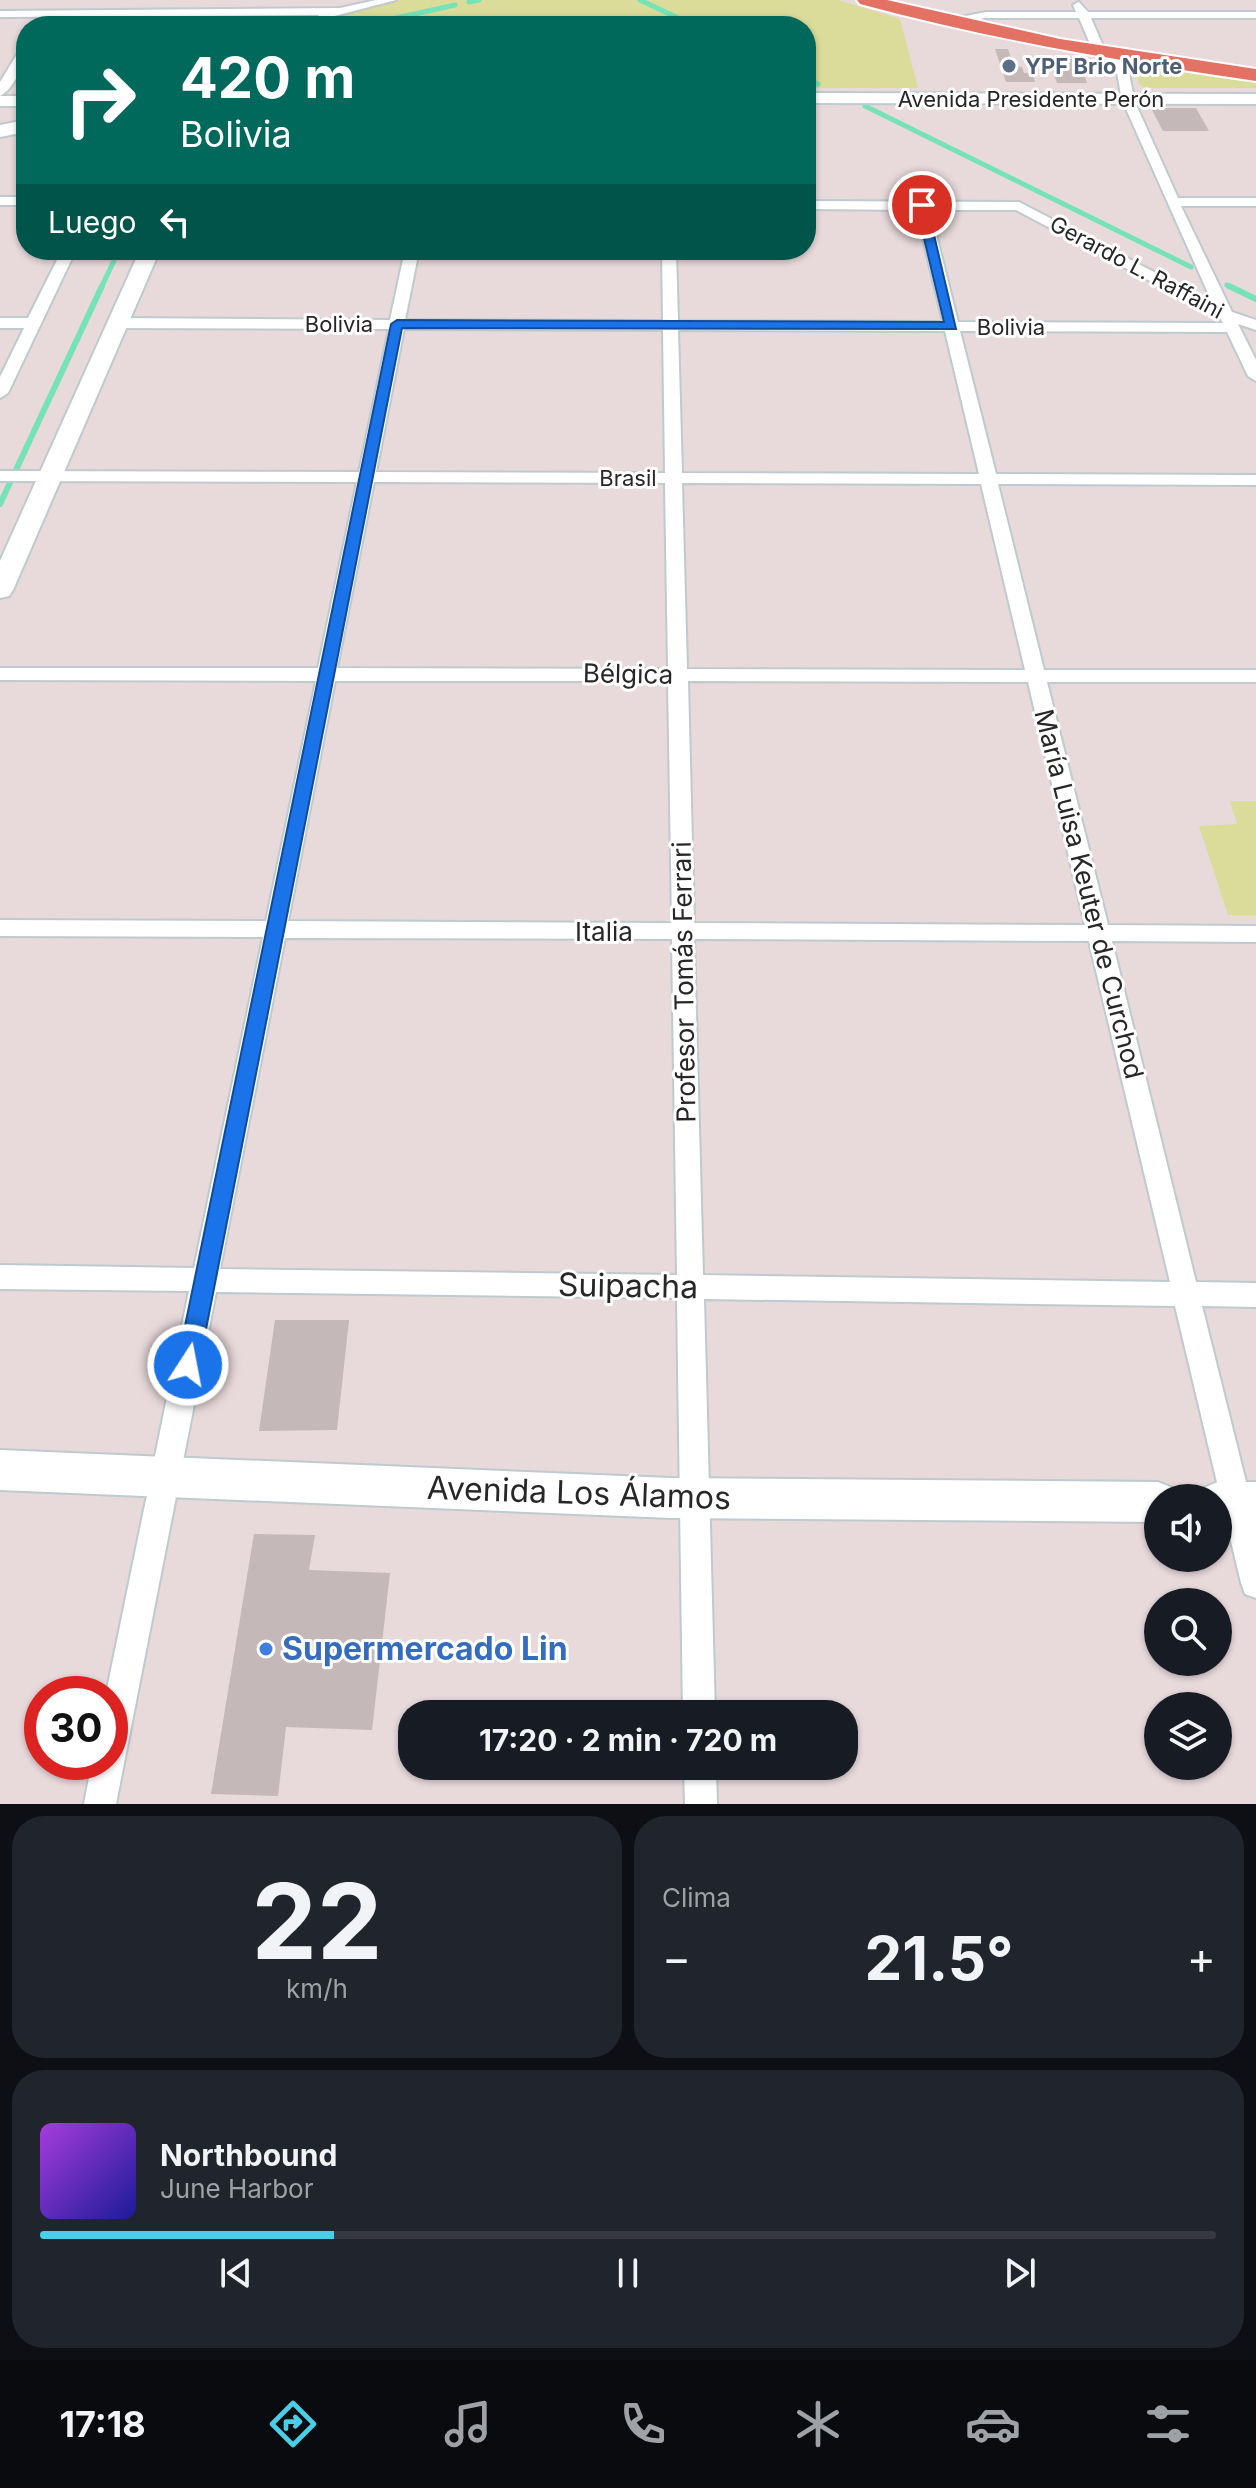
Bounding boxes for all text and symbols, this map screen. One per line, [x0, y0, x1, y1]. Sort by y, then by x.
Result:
text: 420 m [180, 44, 355, 112]
icon: right [48, 48, 152, 152]
place label: YPF Brio Norte [1025, 53, 1182, 79]
marker: YPF Brio Norte [1000, 57, 1018, 75]
street label: Avenida Presidente Perón [898, 86, 1164, 112]
text: Bolivia [180, 112, 292, 156]
pin [888, 171, 956, 239]
icon: arrive [900, 183, 944, 227]
icon: left [153, 200, 197, 244]
text: Luego [48, 204, 137, 240]
street label: Gerardo L. Raffaini [1046, 210, 1228, 324]
street label: Bolivia [305, 311, 373, 337]
street label: Bolivia [977, 314, 1045, 340]
street label: Brasil [599, 465, 657, 491]
street label: Bélgica [583, 657, 673, 690]
street label: María Luisa Keuter de Curchod [1028, 706, 1150, 1082]
street label: Profesor Tomás Ferrari [666, 841, 701, 1123]
street label: Italia [575, 916, 633, 947]
street label: Suipacha [558, 1265, 698, 1306]
position arrow [146, 1323, 230, 1407]
street label: Avenida Los Álamos [426, 1468, 732, 1517]
map controls [1144, 1484, 1232, 1780]
button: sound [1144, 1484, 1232, 1572]
button: search [1144, 1588, 1232, 1676]
place label: Supermercado Lin [282, 1629, 568, 1668]
marker: Supermercado Lin [257, 1640, 275, 1658]
speed limit sign: 30 [24, 1676, 128, 1780]
button: layers [1144, 1692, 1232, 1780]
text: 17:20 · 2 min · 720 m [479, 1722, 777, 1758]
text: 22 [251, 1858, 383, 1984]
text: Clima [662, 1882, 731, 1913]
text: 21.5° [865, 1922, 1013, 1994]
text: − [662, 1931, 691, 1985]
text: + [1187, 1931, 1216, 1985]
text: km/h [286, 1973, 348, 2004]
text: Northbound [160, 2137, 337, 2173]
text: June Harbor [160, 2173, 313, 2204]
icon: previous [214, 2251, 258, 2295]
icon: pause [606, 2251, 650, 2295]
icon: next [998, 2251, 1042, 2295]
icon: directions [265, 2396, 321, 2452]
icon: music [440, 2396, 496, 2452]
icon: phone [615, 2396, 671, 2452]
icon: climate [790, 2396, 846, 2452]
icon: car [965, 2396, 1021, 2452]
icon: filters [1140, 2396, 1196, 2452]
text: 17:18 [60, 2402, 146, 2446]

